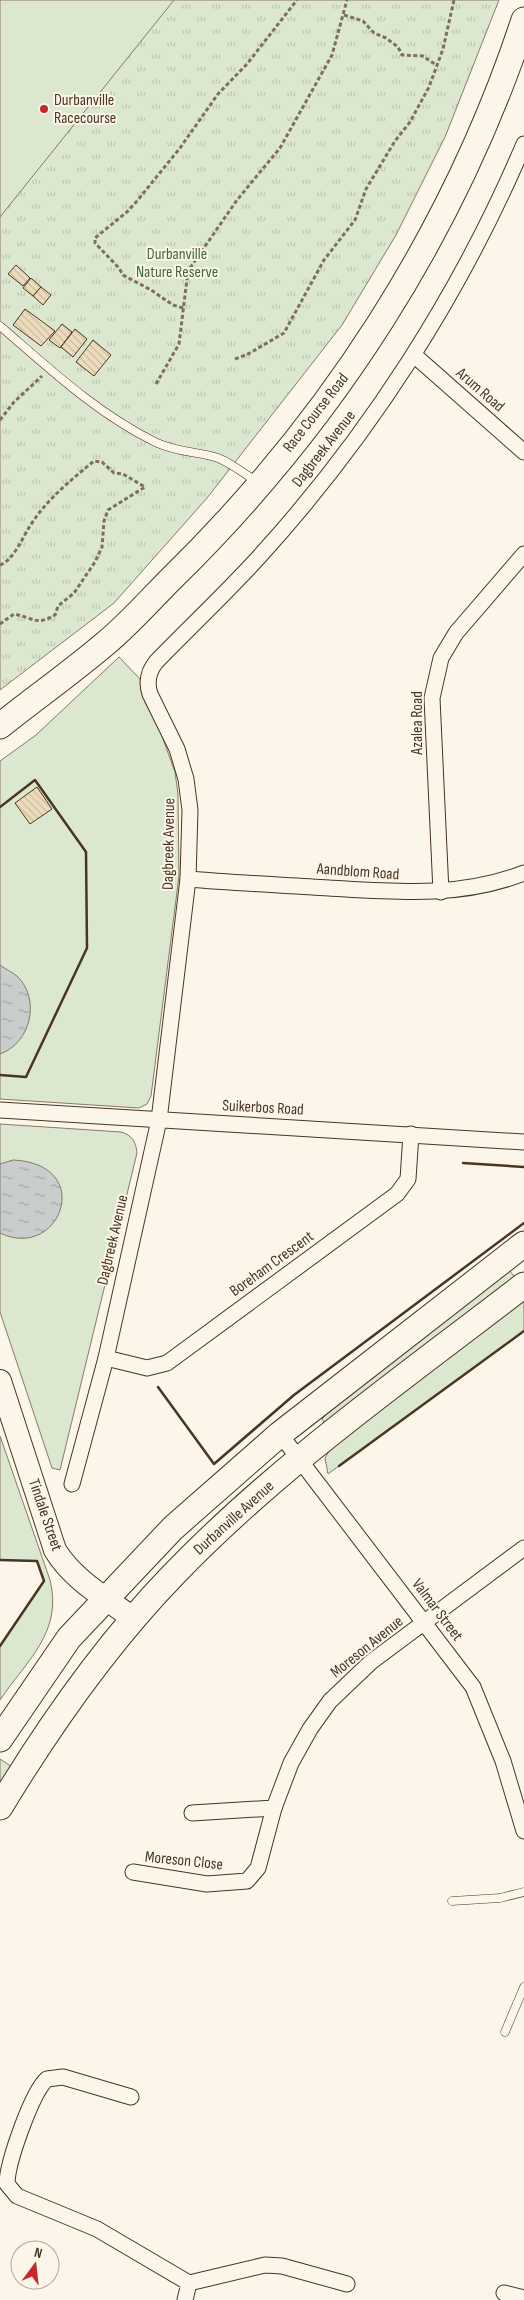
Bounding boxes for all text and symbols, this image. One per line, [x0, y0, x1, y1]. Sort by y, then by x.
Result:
place label: Durbanville Racecourse [54, 91, 116, 128]
marker: Durbanville Racecourse [38, 103, 50, 115]
park label: Durbanville Nature Reserve [136, 245, 218, 282]
street label: Arum Road [451, 363, 508, 416]
street label: Race Course Road [279, 370, 353, 456]
street label: Dagbreek Avenue [288, 407, 360, 491]
street label: Azalea Road [408, 691, 427, 756]
street label: Dagbreek Avenue [159, 798, 179, 890]
street label: Aandblom Road [315, 860, 400, 884]
street label: Suikerbos Road [222, 1096, 304, 1120]
street label: Dagbreek Avenue [93, 1193, 133, 1287]
street label: Boreham Crescent [226, 1227, 318, 1301]
street label: Tindale Street [24, 1477, 66, 1554]
street label: Durbanville Avenue [190, 1477, 278, 1559]
street label: Valmar Street [407, 1575, 467, 1645]
street label: Moreson Avenue [327, 1612, 407, 1682]
street label: Moreson Close [144, 1847, 224, 1875]
north arrow [10, 2240, 60, 2290]
text: N [32, 2244, 44, 2262]

